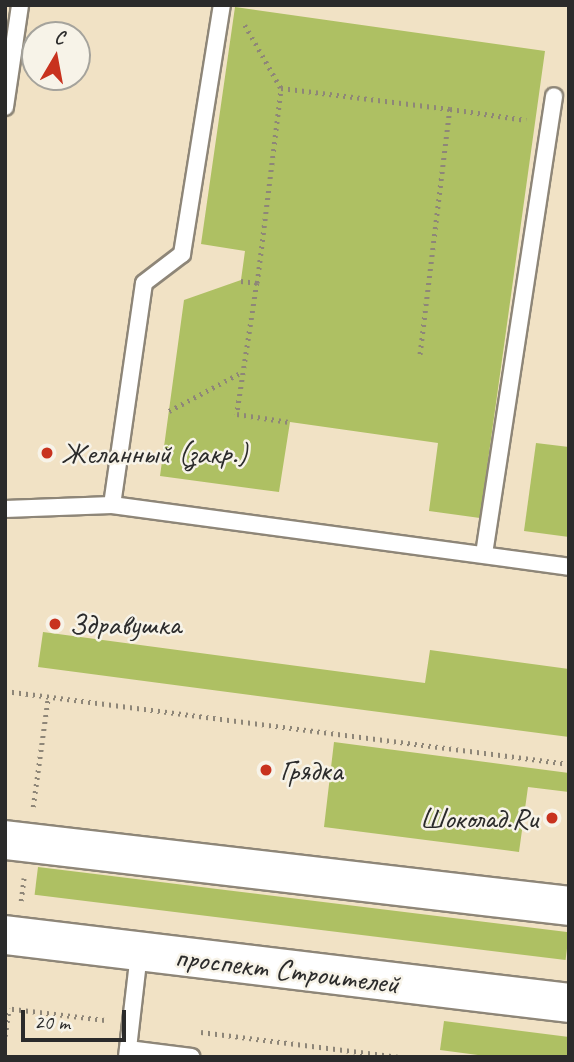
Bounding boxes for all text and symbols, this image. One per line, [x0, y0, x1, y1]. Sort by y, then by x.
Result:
north arrow [21, 21, 91, 91]
text: С [53, 25, 66, 50]
place label: Желанный (закр.) [61, 435, 247, 471]
marker: Желанный (закр.) [39, 445, 55, 461]
place label: Здравушка [69, 606, 181, 642]
marker: Здравушка [47, 616, 63, 632]
place label: Грядка [280, 752, 343, 788]
marker: Грядка [258, 762, 274, 778]
place label: Шоколад.Ru [420, 800, 538, 836]
marker: Шоколад.Ru [544, 810, 560, 826]
street label: проспект Строителей [173, 938, 401, 1002]
scale bar [24, 996, 130, 1040]
text: 20 m [34, 1009, 70, 1035]

